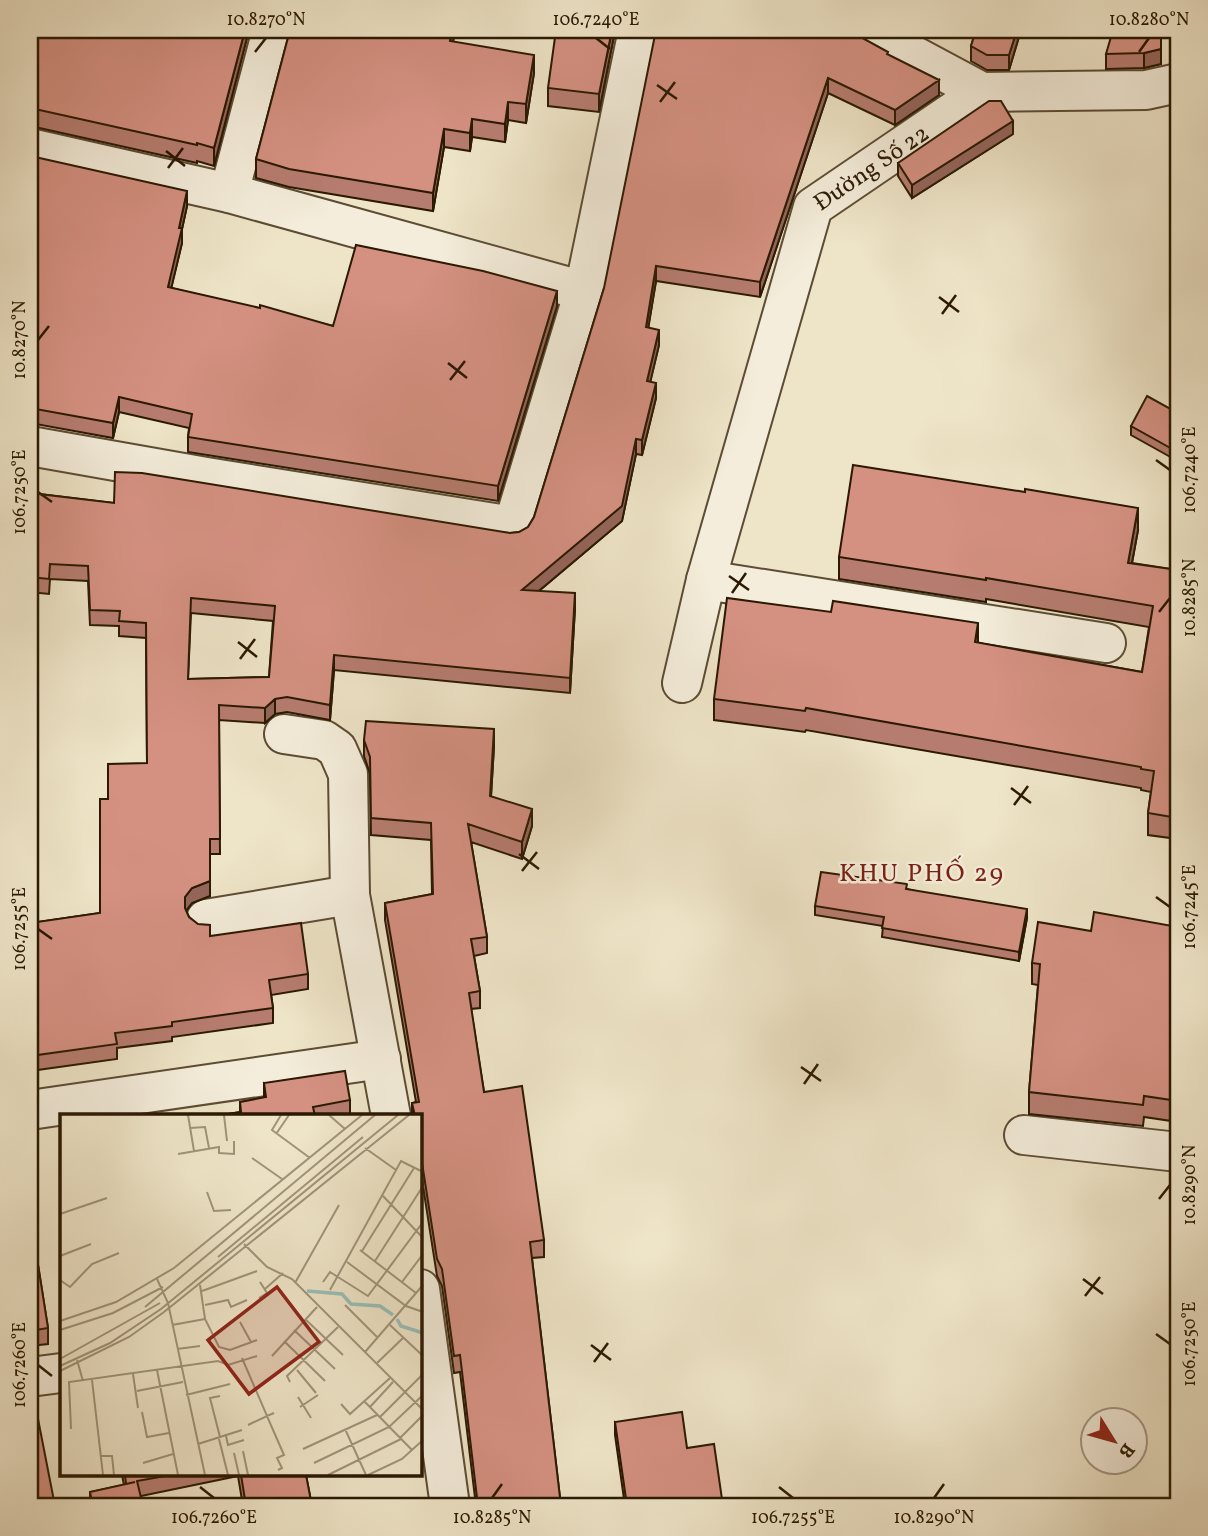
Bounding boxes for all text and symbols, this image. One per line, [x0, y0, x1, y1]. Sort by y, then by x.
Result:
text: 10.8270°N [227, 8, 305, 33]
text: 106.7240°E [553, 8, 640, 33]
text: 10.8280°N [1109, 8, 1189, 33]
street label: Đường Số 22 [808, 118, 937, 221]
text: 10.8270°N [8, 301, 33, 379]
text: 106.7240°E [1178, 426, 1203, 513]
text: 106.7250°E [8, 449, 33, 535]
text: 10.8285°N [1178, 559, 1203, 637]
district label: KHU PHỐ 29 [839, 855, 1005, 892]
text: 106.7245°E [1178, 864, 1203, 949]
text: 106.7255°E [8, 887, 33, 971]
inset map [60, 1114, 422, 1476]
text: 10.8290°N [1178, 1145, 1203, 1225]
text: 106.7250°E [1178, 1301, 1203, 1387]
text: 106.7260°E [8, 1322, 33, 1408]
north arrow [1078, 1406, 1148, 1476]
text: B [1112, 1437, 1140, 1463]
text: 106.7260°E [171, 1506, 257, 1531]
text: 10.8285°N [453, 1506, 531, 1531]
text: 106.7255°E [751, 1506, 835, 1531]
text: 10.8290°N [894, 1506, 974, 1531]

